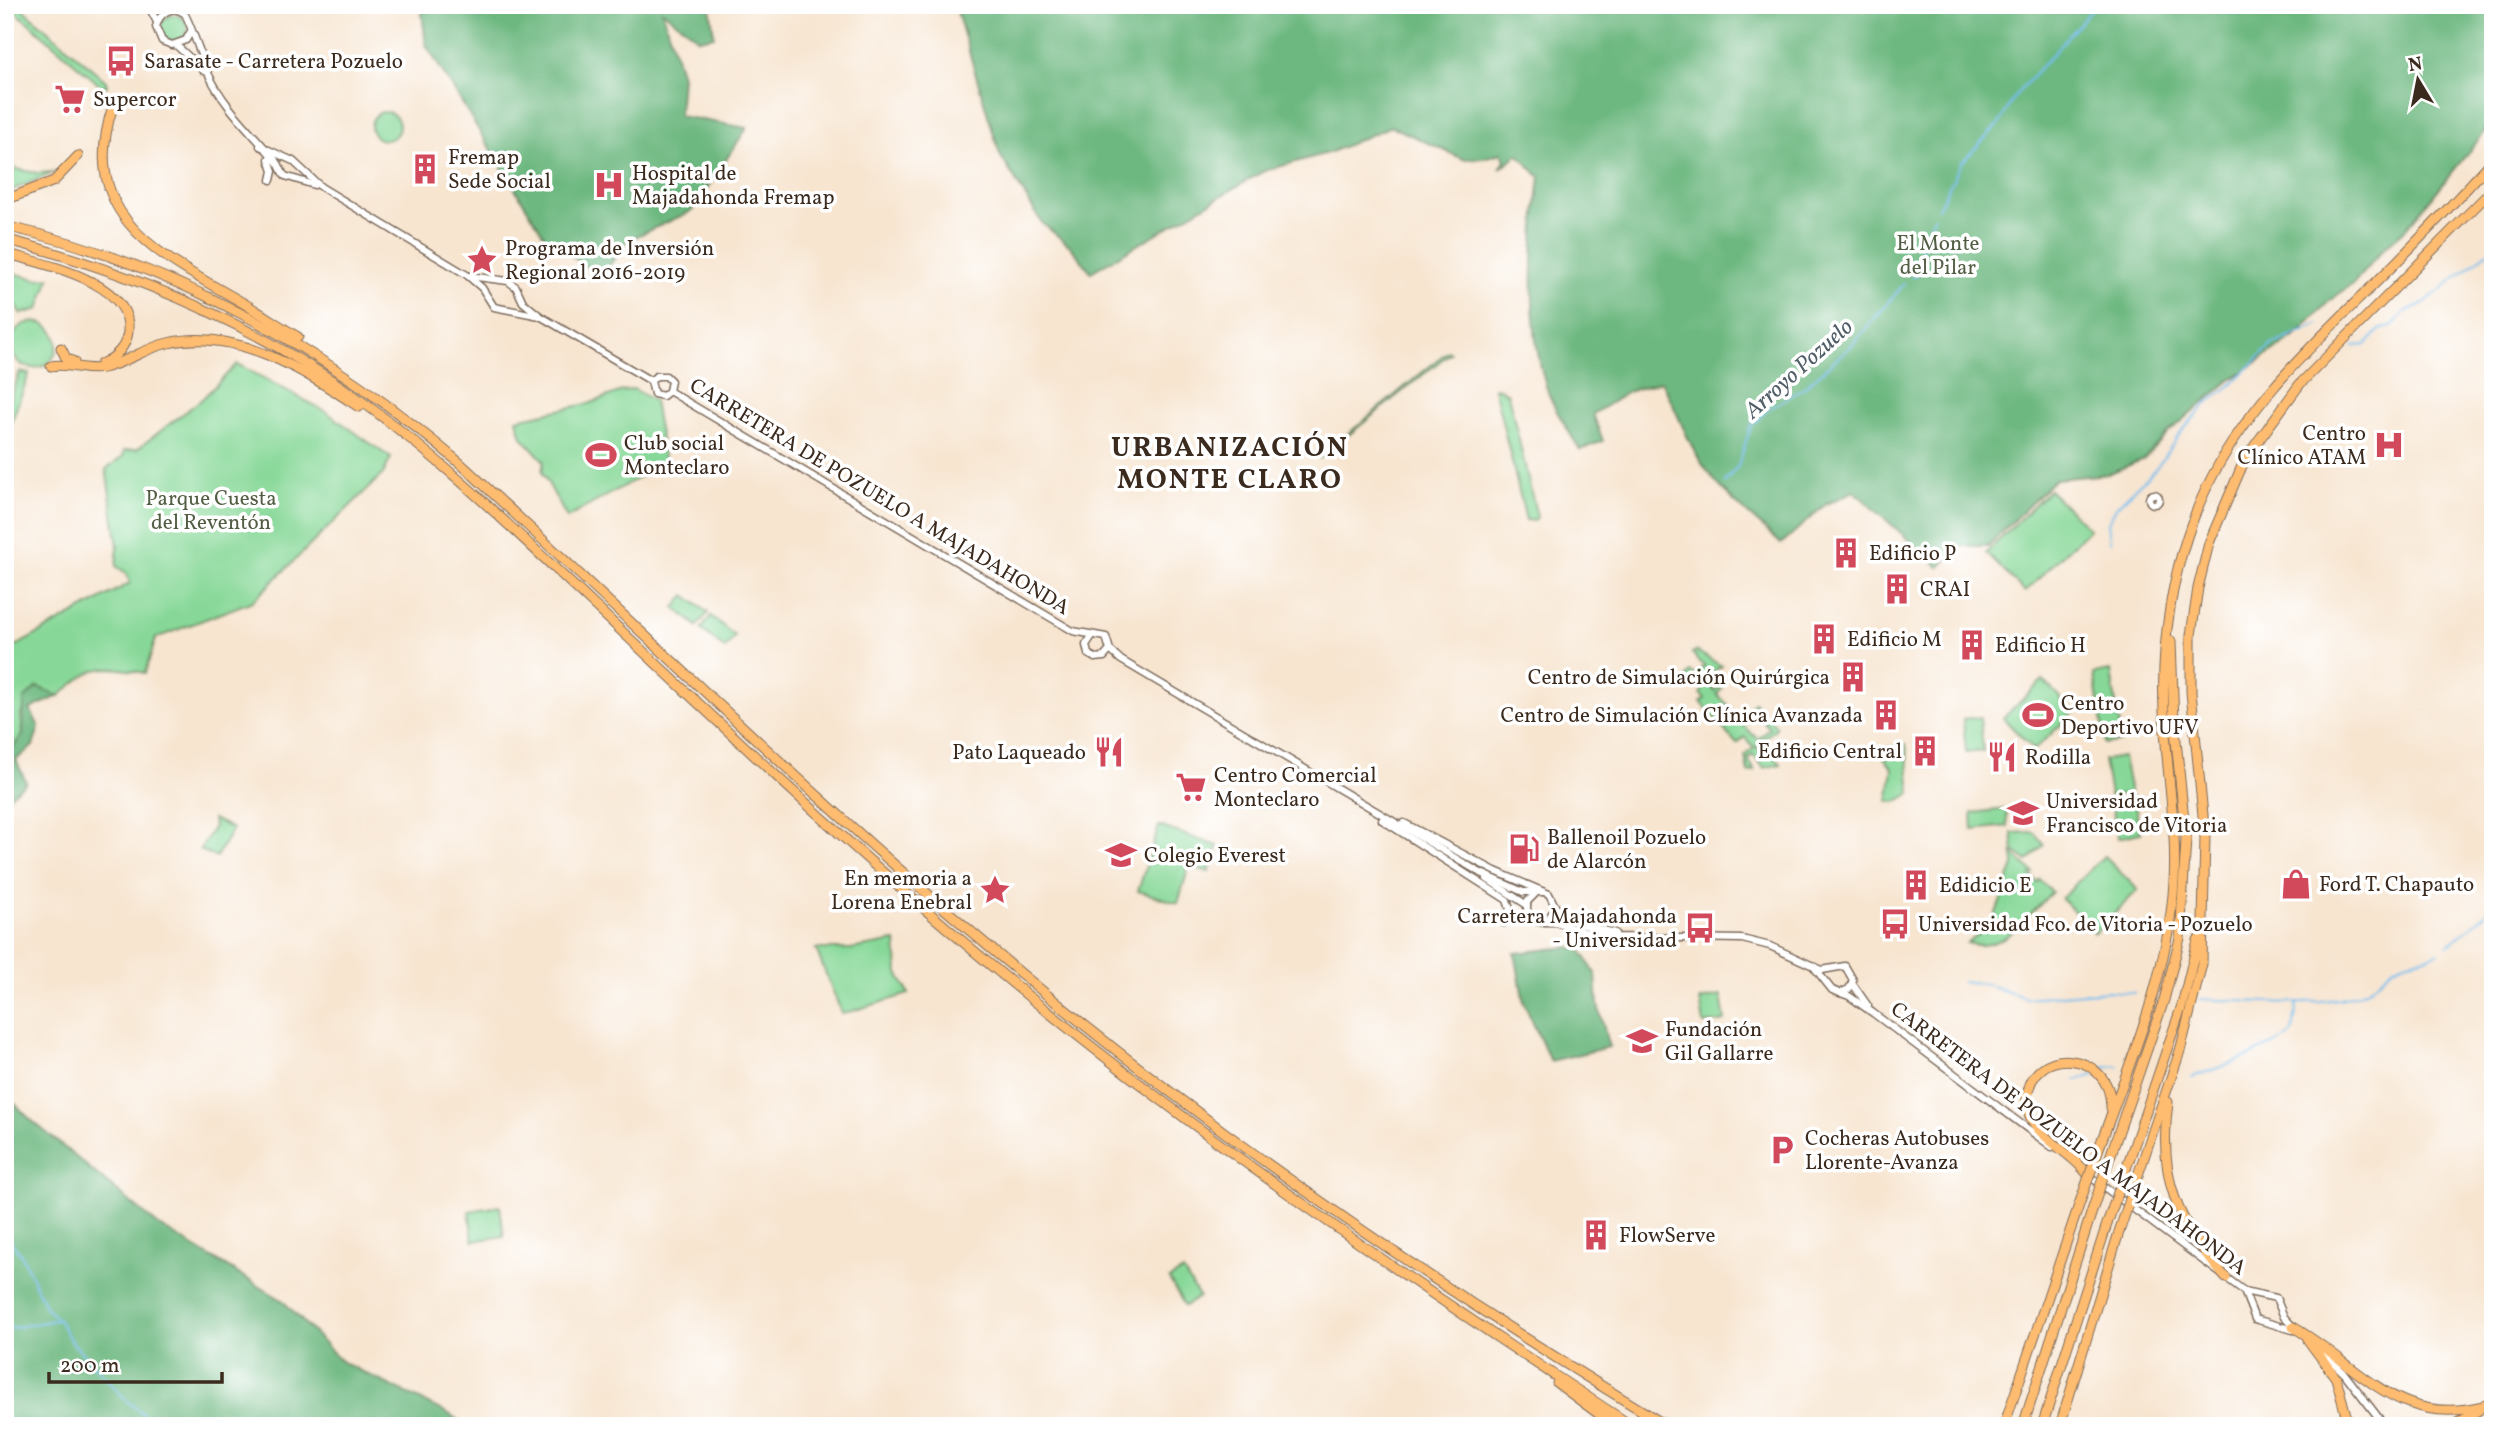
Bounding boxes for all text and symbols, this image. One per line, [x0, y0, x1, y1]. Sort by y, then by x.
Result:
bus stop icon: Sarasate - Carretera Pozuelo [104, 44, 138, 78]
north arrow [2382, 46, 2452, 116]
place label: Sarasate - Carretera Pozuelo [144, 48, 403, 77]
text: N [2406, 51, 2425, 79]
supermarket icon: Supercor [53, 82, 87, 116]
place label: Supercor [93, 86, 177, 115]
place label: Fremap Sede Social [448, 144, 551, 197]
building icon: Fremap Sede Social [408, 152, 442, 186]
place label: Hospital de Majadahonda Fremap [632, 160, 834, 213]
hospital icon: Hospital de Majadahonda Fremap [592, 168, 626, 202]
park label: El Monte del Pilar [1896, 230, 1980, 283]
place label: Programa de Inversión Regional 2016-2019 [505, 235, 714, 288]
place icon: Programa de Inversión Regional 2016-2019 [465, 243, 499, 277]
water label: Arroyo Pozuelo [1737, 312, 1861, 428]
street label: CARRETERA DE POZUELO A MAJADAHONDA [684, 372, 1075, 623]
place label: Centro Clínico ATAM [2238, 420, 2366, 473]
hospital icon: Centro Clínico ATAM [2372, 428, 2406, 462]
district label: URBANIZACIÓN MONTE CLARO [1111, 429, 1349, 500]
place label: Club social Monteclaro [624, 430, 730, 483]
sports icon: Club social Monteclaro [584, 438, 618, 472]
park label: Parque Cuesta del Reventón [145, 485, 277, 538]
building icon: Edificio P [1829, 536, 1863, 570]
place label: Edificio P [1869, 540, 1956, 569]
building icon: CRAI [1880, 572, 1914, 606]
place label: CRAI [1920, 576, 1970, 605]
building icon: Edificio M [1807, 622, 1841, 656]
place label: Edificio M [1847, 626, 1942, 655]
building icon: Edificio H [1955, 628, 1989, 662]
place label: Edificio H [1995, 632, 2086, 661]
building icon: Centro de Simulación Quirúrgica [1836, 660, 1870, 694]
place label: Centro de Simulación Quirúrgica [1528, 664, 1830, 693]
place label: Centro Deportivo UFV [2061, 690, 2199, 743]
building icon: Centro de Simulación Clínica Avanzada [1869, 698, 1903, 732]
sports icon: Centro Deportivo UFV [2021, 698, 2055, 732]
place label: Centro de Simulación Clínica Avanzada [1500, 702, 1863, 731]
building icon: Edificio Central [1908, 734, 1942, 768]
restaurant icon: Pato Laqueado [1092, 735, 1126, 769]
place label: Edificio Central [1758, 738, 1902, 767]
place label: Pato Laqueado [952, 739, 1086, 768]
restaurant icon: Rodilla [1985, 740, 2019, 774]
place label: Rodilla [2025, 744, 2091, 773]
place label: Centro Comercial Monteclaro [1214, 762, 1376, 815]
supermarket icon: Centro Comercial Monteclaro [1174, 770, 1208, 804]
place label: Universidad Francisco de Vitoria [2046, 788, 2227, 841]
school or university icon: Universidad Francisco de Vitoria [2006, 796, 2040, 830]
place label: Ballenoil Pozuelo de Alarcón [1547, 824, 1706, 877]
fuel station icon: Ballenoil Pozuelo de Alarcón [1507, 832, 1541, 866]
school or university icon: Colegio Everest [1104, 838, 1138, 872]
place label: Colegio Everest [1144, 842, 1286, 871]
place label: En memoria a Lorena Enebral [831, 865, 972, 918]
shop icon: Ford T. Chapauto [2279, 867, 2313, 901]
building icon: Edidicio E [1899, 868, 1933, 902]
place label: Ford T. Chapauto [2319, 871, 2474, 900]
place label: Edidicio E [1939, 872, 2032, 901]
place icon: En memoria a Lorena Enebral [978, 873, 1012, 907]
place label: Carretera Majadahonda - Universidad [1457, 903, 1677, 956]
bus stop icon: Universidad Fco. de Vitoria - Pozuelo [1878, 907, 1912, 941]
bus stop icon: Carretera Majadahonda - Universidad [1683, 911, 1717, 945]
place label: Universidad Fco. de Vitoria - Pozuelo [1918, 911, 2253, 940]
street label: CARRETERA DE POZUELO A MAJADAHONDA [1884, 996, 2252, 1283]
place label: Fundación Gil Gallarre [1665, 1016, 1774, 1069]
school or university icon: Fundación Gil Gallarre [1625, 1024, 1659, 1058]
place label: Cocheras Autobuses Llorente-Avanza [1805, 1125, 1989, 1178]
parking icon: Cocheras Autobuses Llorente-Avanza [1765, 1133, 1799, 1167]
building icon: FlowServe [1579, 1218, 1613, 1252]
place label: FlowServe [1619, 1222, 1715, 1251]
scale bar [49, 1340, 222, 1384]
text: 200 m [60, 1352, 120, 1381]

